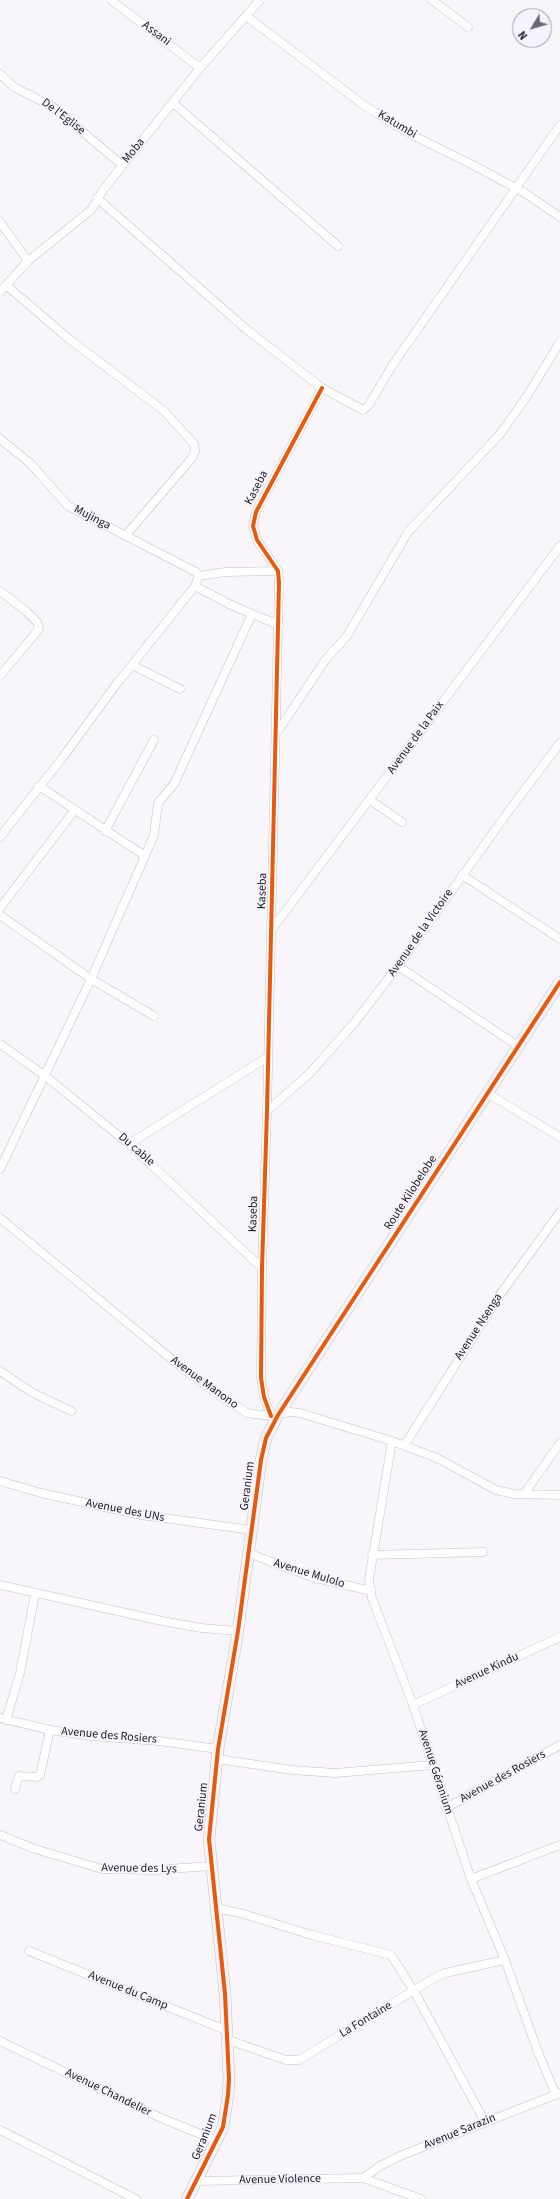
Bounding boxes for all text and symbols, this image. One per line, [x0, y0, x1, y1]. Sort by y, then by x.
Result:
north arrow [512, 8, 552, 48]
street label: Assani [139, 18, 173, 50]
text: N [515, 28, 531, 43]
street label: De l'Eglise [38, 96, 88, 138]
street label: Katumbi [375, 108, 419, 142]
street label: Moba [120, 136, 148, 166]
street label: Kaseba [242, 468, 272, 508]
street label: Mujinga [71, 503, 113, 533]
street label: Avenue de la Paix [385, 699, 447, 777]
street label: Kaseba [255, 873, 271, 909]
street label: Avenue de la Victoire [385, 886, 457, 980]
street label: Du cable [115, 1130, 157, 1170]
street label: Route Kilobelobe [381, 1153, 441, 1233]
street label: Kaseba [246, 1196, 262, 1232]
street label: Avenue Nsenga [452, 1291, 506, 1363]
street label: Avenue Manono [167, 1354, 241, 1412]
street label: Geranium [238, 1461, 258, 1511]
street label: Avenue des UNs [84, 1496, 166, 1526]
street label: Avenue Mulolo [272, 1556, 346, 1592]
street label: Avenue Kindu [453, 1650, 521, 1692]
street label: Avenue des Rosiers [61, 1725, 157, 1747]
street label: Avenue Géranium [414, 1728, 456, 1816]
street label: Avenue des Rosiers [458, 1748, 548, 1806]
street label: Geranium [192, 1782, 212, 1832]
street label: Avenue des Lys [101, 1861, 177, 1877]
street label: Avenue du Camp [86, 1969, 170, 2013]
street label: La Fontaine [337, 1999, 395, 2041]
street label: Avenue Chandelier [63, 2066, 153, 2120]
street label: Geranium [189, 2111, 221, 2163]
street label: Avenue Sarazin [422, 2111, 498, 2153]
street label: Avenue Violence [239, 2172, 321, 2188]

